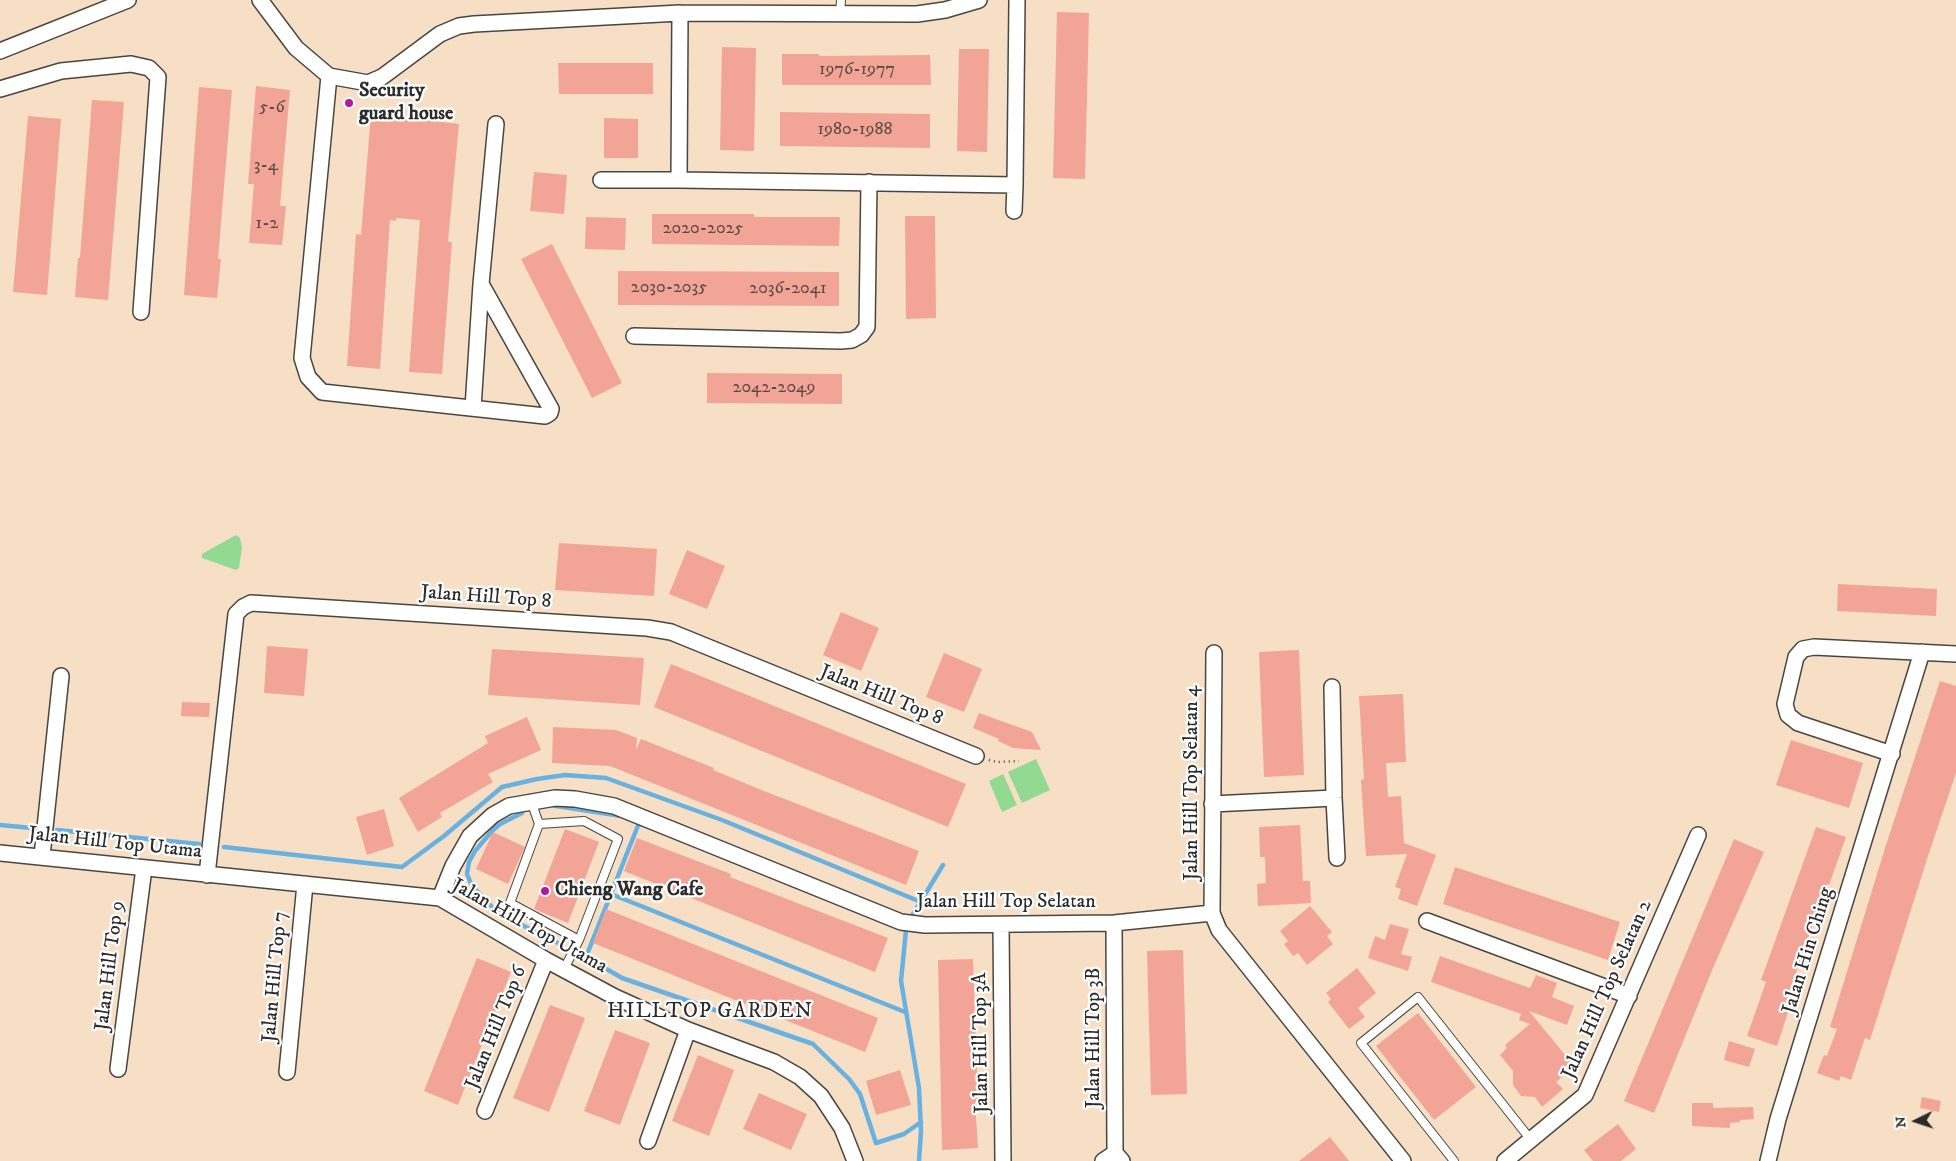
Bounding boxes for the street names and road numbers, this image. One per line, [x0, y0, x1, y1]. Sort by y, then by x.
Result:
street label: Jalan Hill Top 8 [420, 581, 552, 615]
street label: Jalan Hill Top 8 [816, 660, 946, 732]
street label: Jalan Hill Top Selatan 4 [1181, 685, 1205, 881]
street label: Jalan Hill Top Utama [27, 823, 203, 865]
street label: Jalan Hill Top Utama [447, 874, 611, 980]
street label: Jalan Hin Ching [1778, 885, 1840, 1017]
street label: Jalan Hill Top Selatan [916, 891, 1096, 915]
street label: Jalan Hill Top Selatan 2 [1558, 897, 1658, 1083]
street label: Jalan Hill Top 9 [91, 900, 131, 1032]
street label: Jalan Hill Top 7 [258, 911, 294, 1043]
street label: Jalan Hill Top 6 [461, 963, 533, 1093]
street label: Jalan Hill Top 3B [1083, 968, 1107, 1108]
street label: Jalan Hill Top 3A [969, 972, 995, 1114]

